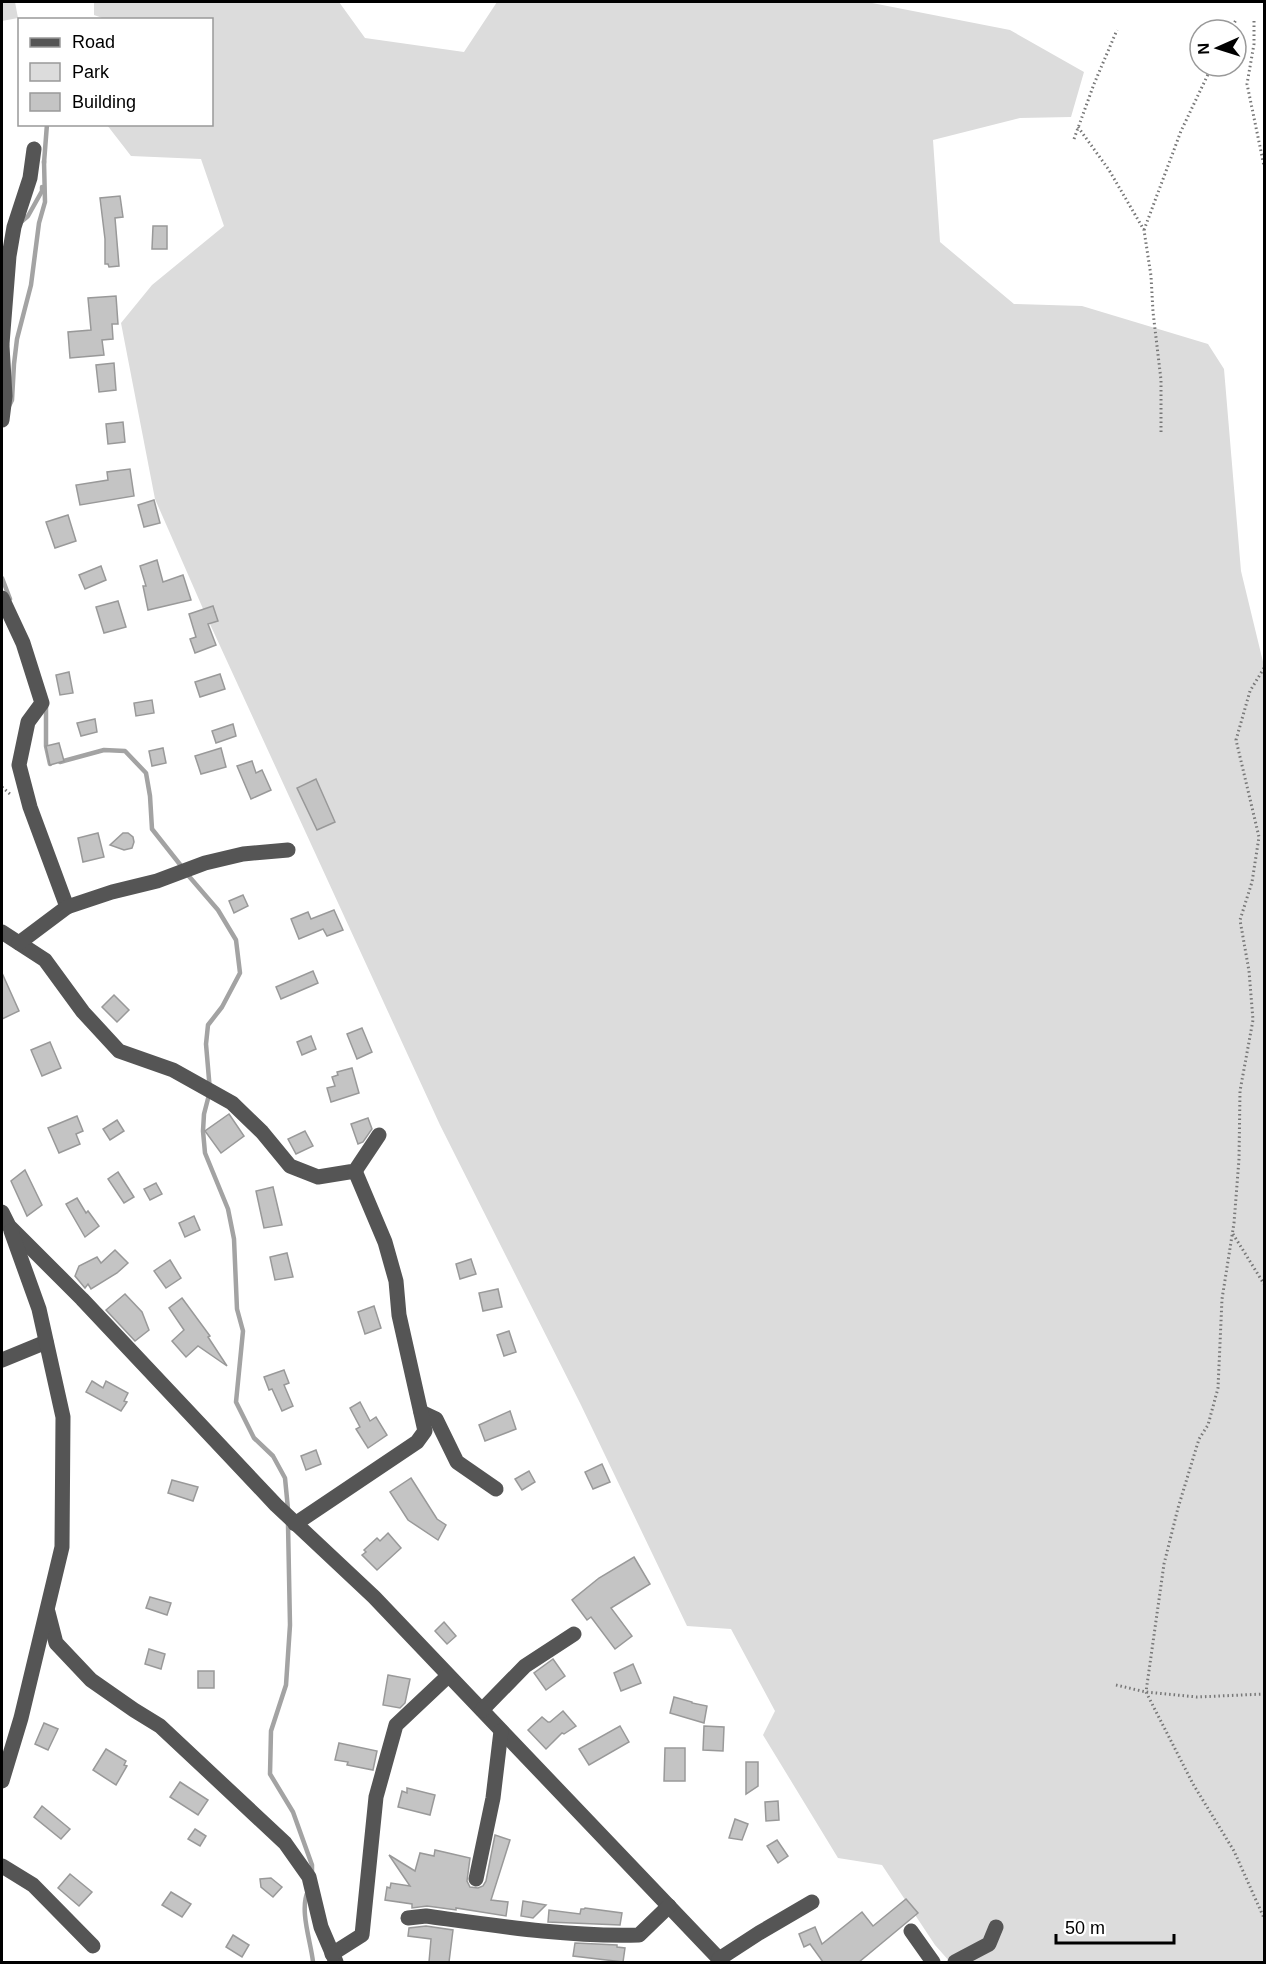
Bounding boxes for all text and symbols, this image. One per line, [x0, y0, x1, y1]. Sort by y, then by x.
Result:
legend [18, 18, 213, 126]
north arrow [1188, 18, 1248, 78]
text: Road [72, 32, 115, 52]
text: N [1195, 43, 1212, 55]
text: Park [72, 62, 110, 82]
text: Building [72, 92, 136, 112]
scale bar [1056, 1907, 1174, 1945]
text: 50 m [1065, 1918, 1105, 1938]

